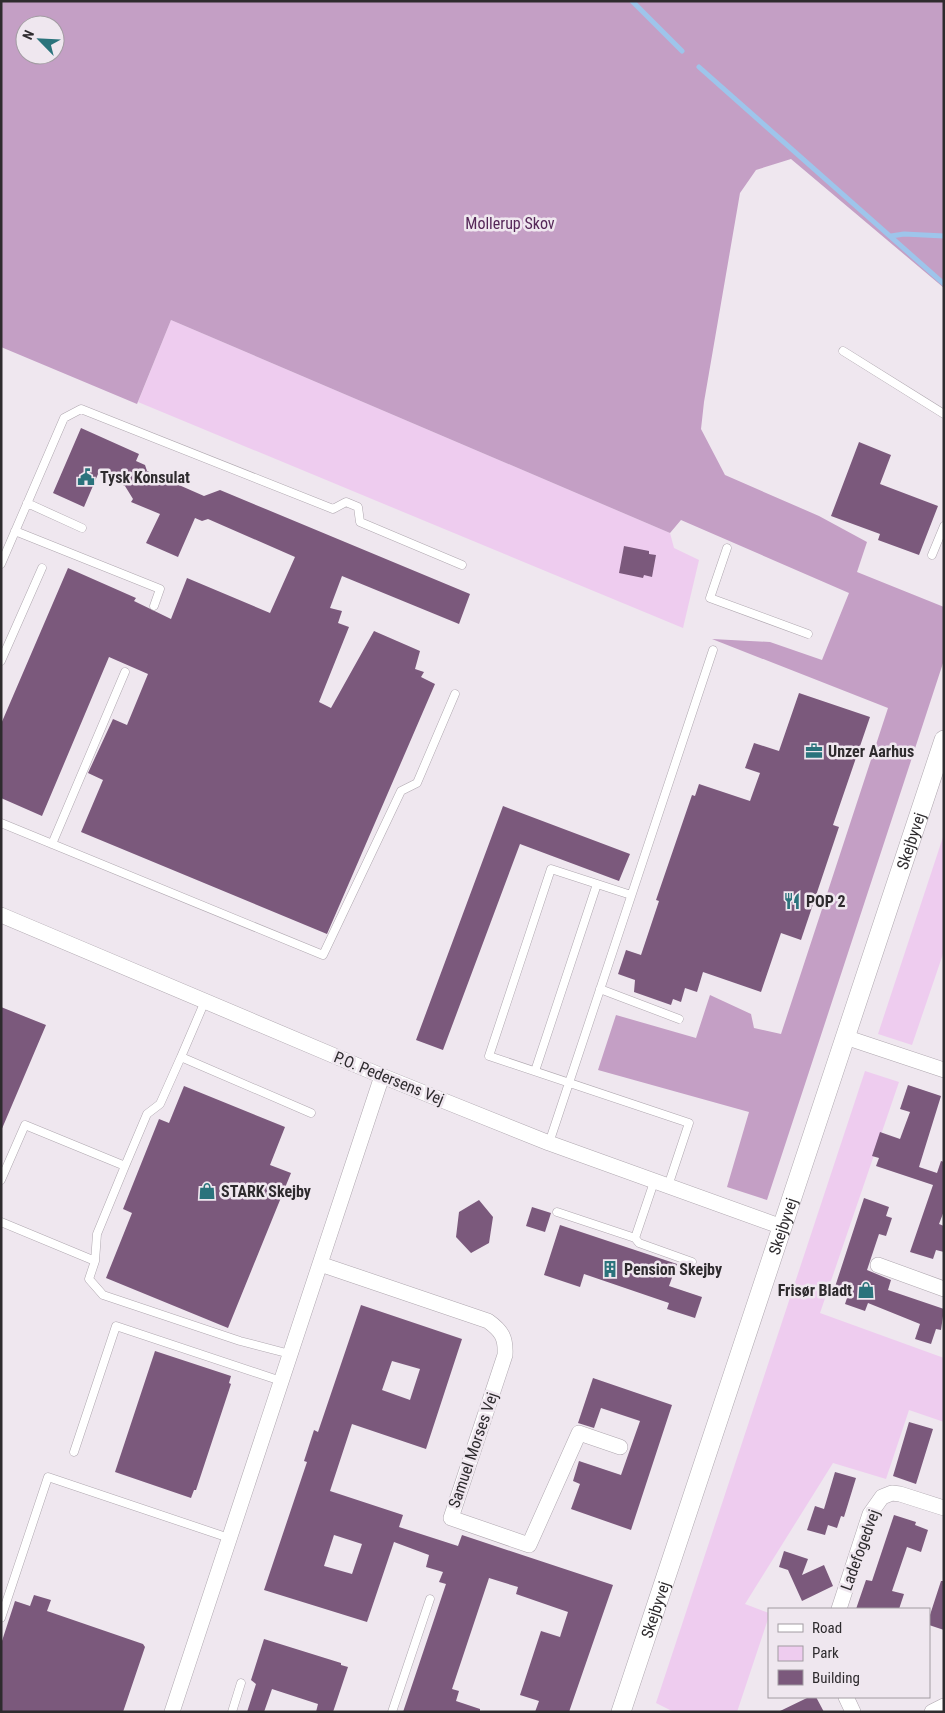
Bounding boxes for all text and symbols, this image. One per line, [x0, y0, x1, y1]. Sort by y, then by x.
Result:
north arrow [15, 15, 65, 65]
text: N [19, 28, 37, 42]
park label: Mollerup Skov [465, 214, 555, 233]
public building icon: Tysk Konsulat [76, 467, 96, 487]
place label: Tysk Konsulat [100, 468, 190, 487]
office icon: Unzer Aarhus [804, 741, 824, 761]
place label: Unzer Aarhus [828, 742, 914, 761]
street label: Skejbyvej [892, 810, 929, 872]
restaurant icon: POP 2 [782, 891, 802, 911]
place label: POP 2 [806, 892, 846, 911]
street label: P.O. Pedersens Vej [331, 1047, 447, 1109]
shop icon: STARK Skejby [197, 1181, 217, 1201]
place label: STARK Skejby [221, 1182, 311, 1201]
street label: Skejbyvej [764, 1195, 801, 1257]
building icon: Pension Skejby [600, 1259, 620, 1279]
place label: Pension Skejby [624, 1260, 722, 1279]
shop icon: Frisør Bladt [856, 1280, 876, 1300]
place label: Frisør Bladt [778, 1281, 852, 1300]
street label: Samuel Morses Vej [444, 1390, 502, 1510]
street label: Ladefogedvej [837, 1507, 883, 1593]
street label: Skejbyvej [637, 1579, 673, 1640]
legend [768, 1608, 930, 1698]
text: Road [812, 1619, 842, 1637]
text: Park [812, 1644, 839, 1662]
text: Building [812, 1669, 860, 1687]

